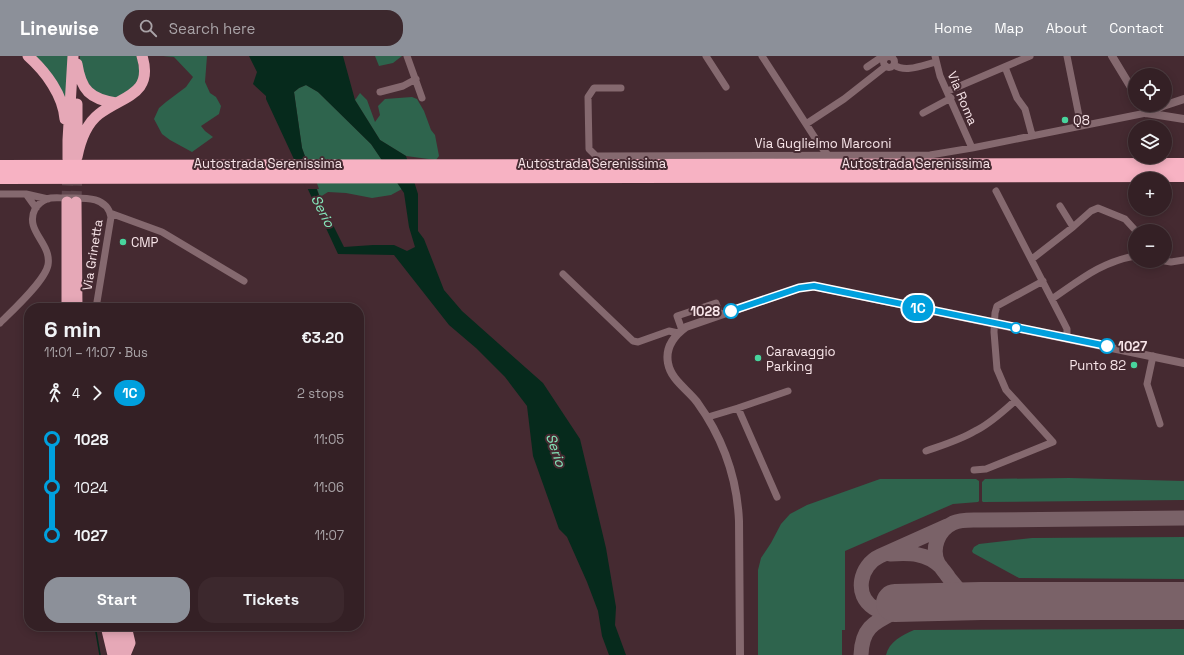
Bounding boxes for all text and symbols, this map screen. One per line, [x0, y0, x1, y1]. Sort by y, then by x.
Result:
search box [123, 10, 403, 46]
text: Linewise [20, 16, 99, 41]
icon: search [137, 17, 159, 39]
text: Search here [169, 19, 255, 38]
text: Home [934, 19, 972, 37]
text: Map [994, 19, 1024, 37]
text: About [1046, 19, 1087, 37]
text: Contact [1109, 19, 1164, 37]
map controls [1128, 68, 1172, 268]
button: locate [1128, 68, 1172, 112]
street label: Via Roma [944, 69, 982, 128]
place label: Q8 [1073, 112, 1090, 129]
marker: Q8 [1060, 115, 1070, 125]
button: layers [1128, 120, 1172, 164]
street label: Via Guglielmo Marconi [754, 135, 892, 152]
street label: Autostrada Serenissima [194, 155, 343, 172]
street label: Autostrada Serenissima [518, 155, 667, 172]
street label: Autostrada Serenissima [842, 155, 991, 172]
button: + [1128, 172, 1172, 216]
water label: Serio [307, 192, 339, 231]
street label: Via Grinetta [78, 218, 107, 292]
button: − [1128, 224, 1172, 268]
place label: CMP [131, 234, 159, 251]
marker: CMP [118, 237, 128, 247]
line badge: 1C [900, 295, 936, 321]
text: 1C [910, 299, 926, 317]
place label: 1028 [690, 303, 720, 320]
marker: 1028 [723, 303, 739, 319]
text: 6 min [44, 315, 101, 343]
unlabelled marker [1010, 322, 1022, 334]
text: €3.20 [302, 328, 344, 347]
marker: 1027 [1099, 338, 1115, 354]
place label: 1027 [1118, 338, 1147, 355]
place label: Caravaggio Parking [766, 343, 836, 375]
text: 11:01 – 11:07 · Bus [44, 344, 148, 361]
marker: Caravaggio Parking [753, 353, 763, 363]
place label: Punto 82 [1069, 357, 1126, 374]
marker: Punto 82 [1129, 360, 1139, 370]
icon: walk [44, 382, 66, 404]
icon: forward [86, 382, 108, 404]
text: 1C [122, 384, 137, 402]
text: 4 [72, 385, 80, 402]
text: 2 stops [297, 385, 344, 402]
text: 1028 [74, 430, 108, 449]
text: 11:05 [314, 431, 344, 448]
water label: Serio [542, 431, 570, 469]
text: 1024 [74, 478, 108, 497]
text: 11:06 [314, 479, 344, 496]
text: 1027 [74, 526, 108, 545]
text: 11:07 [314, 527, 344, 544]
button: Start [44, 577, 190, 623]
button: Tickets [198, 577, 344, 623]

